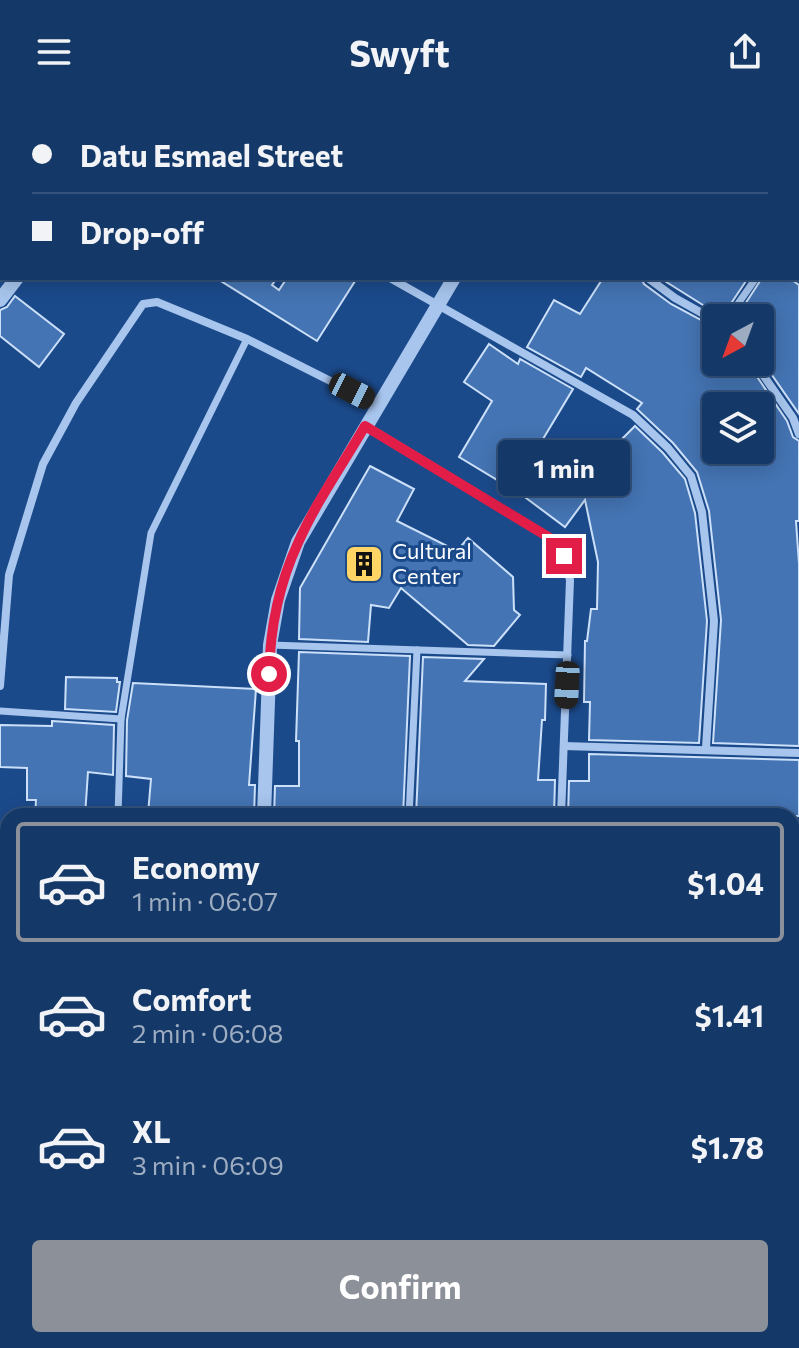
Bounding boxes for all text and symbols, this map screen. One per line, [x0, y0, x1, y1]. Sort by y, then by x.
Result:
icon: menu [32, 30, 76, 74]
text: Swyft [349, 30, 450, 74]
icon: share [723, 30, 767, 74]
text: Datu Esmael Street [80, 136, 343, 173]
text: Drop-off [80, 213, 204, 250]
north arrow [702, 304, 774, 376]
map controls [702, 304, 774, 464]
car [325, 369, 379, 413]
button: layers [702, 392, 774, 464]
callout: 1 min [498, 440, 630, 496]
text: 1 min [533, 452, 595, 483]
place label: Cultural Center [392, 537, 472, 589]
route end [546, 538, 582, 574]
building icon: Cultural Center [343, 543, 385, 585]
route start [251, 656, 287, 692]
car [554, 660, 580, 710]
icon: car [36, 846, 108, 918]
text: Economy [132, 848, 260, 885]
text: $1.04 [687, 864, 764, 901]
text: 1 min · 06:07 [132, 885, 278, 916]
icon: car [36, 978, 108, 1050]
text: Comfort [132, 980, 251, 1017]
text: $1.41 [694, 996, 764, 1033]
text: 2 min · 06:08 [132, 1017, 283, 1048]
icon: car [36, 1110, 108, 1182]
text: XL [132, 1112, 171, 1149]
text: $1.78 [691, 1128, 764, 1165]
text: 3 min · 06:09 [132, 1149, 284, 1180]
button: Confirm [32, 1240, 768, 1332]

